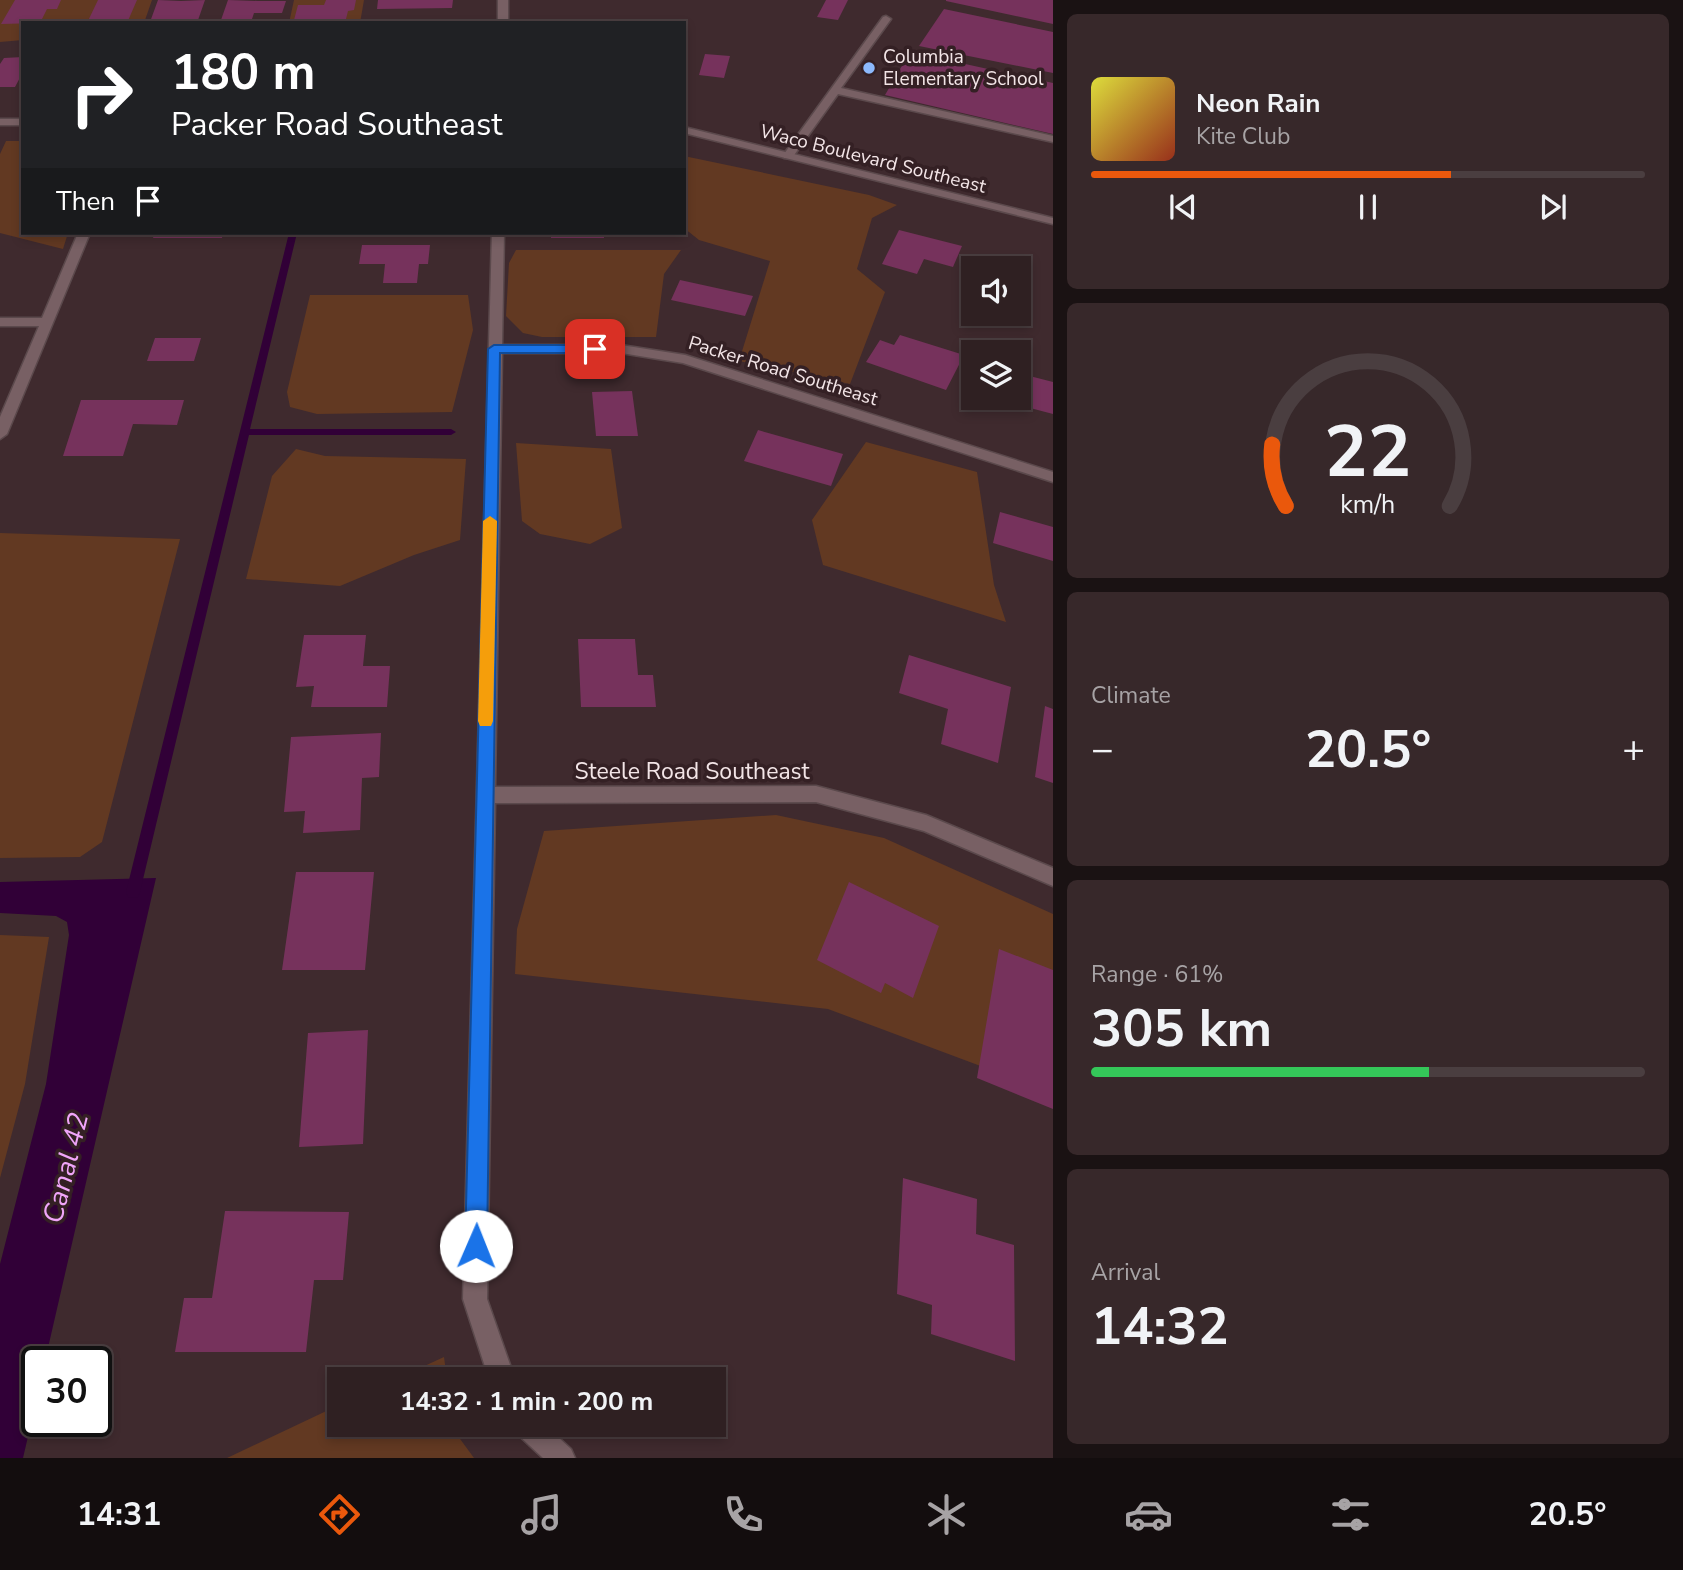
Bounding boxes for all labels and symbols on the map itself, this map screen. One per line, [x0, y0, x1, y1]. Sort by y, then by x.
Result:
place label: Columbia Elementary School [883, 44, 1044, 92]
marker: Columbia Elementary School [861, 60, 877, 76]
street label: Waco Boulevard Southeast [757, 118, 989, 200]
pin [565, 319, 625, 379]
street label: Packer Road Southeast [685, 330, 881, 412]
street label: Steele Road Southeast [574, 756, 811, 787]
water label: Canal 42 [34, 1109, 98, 1227]
position arrow [439, 1209, 513, 1283]
speed limit sign: 30 [21, 1346, 112, 1437]

